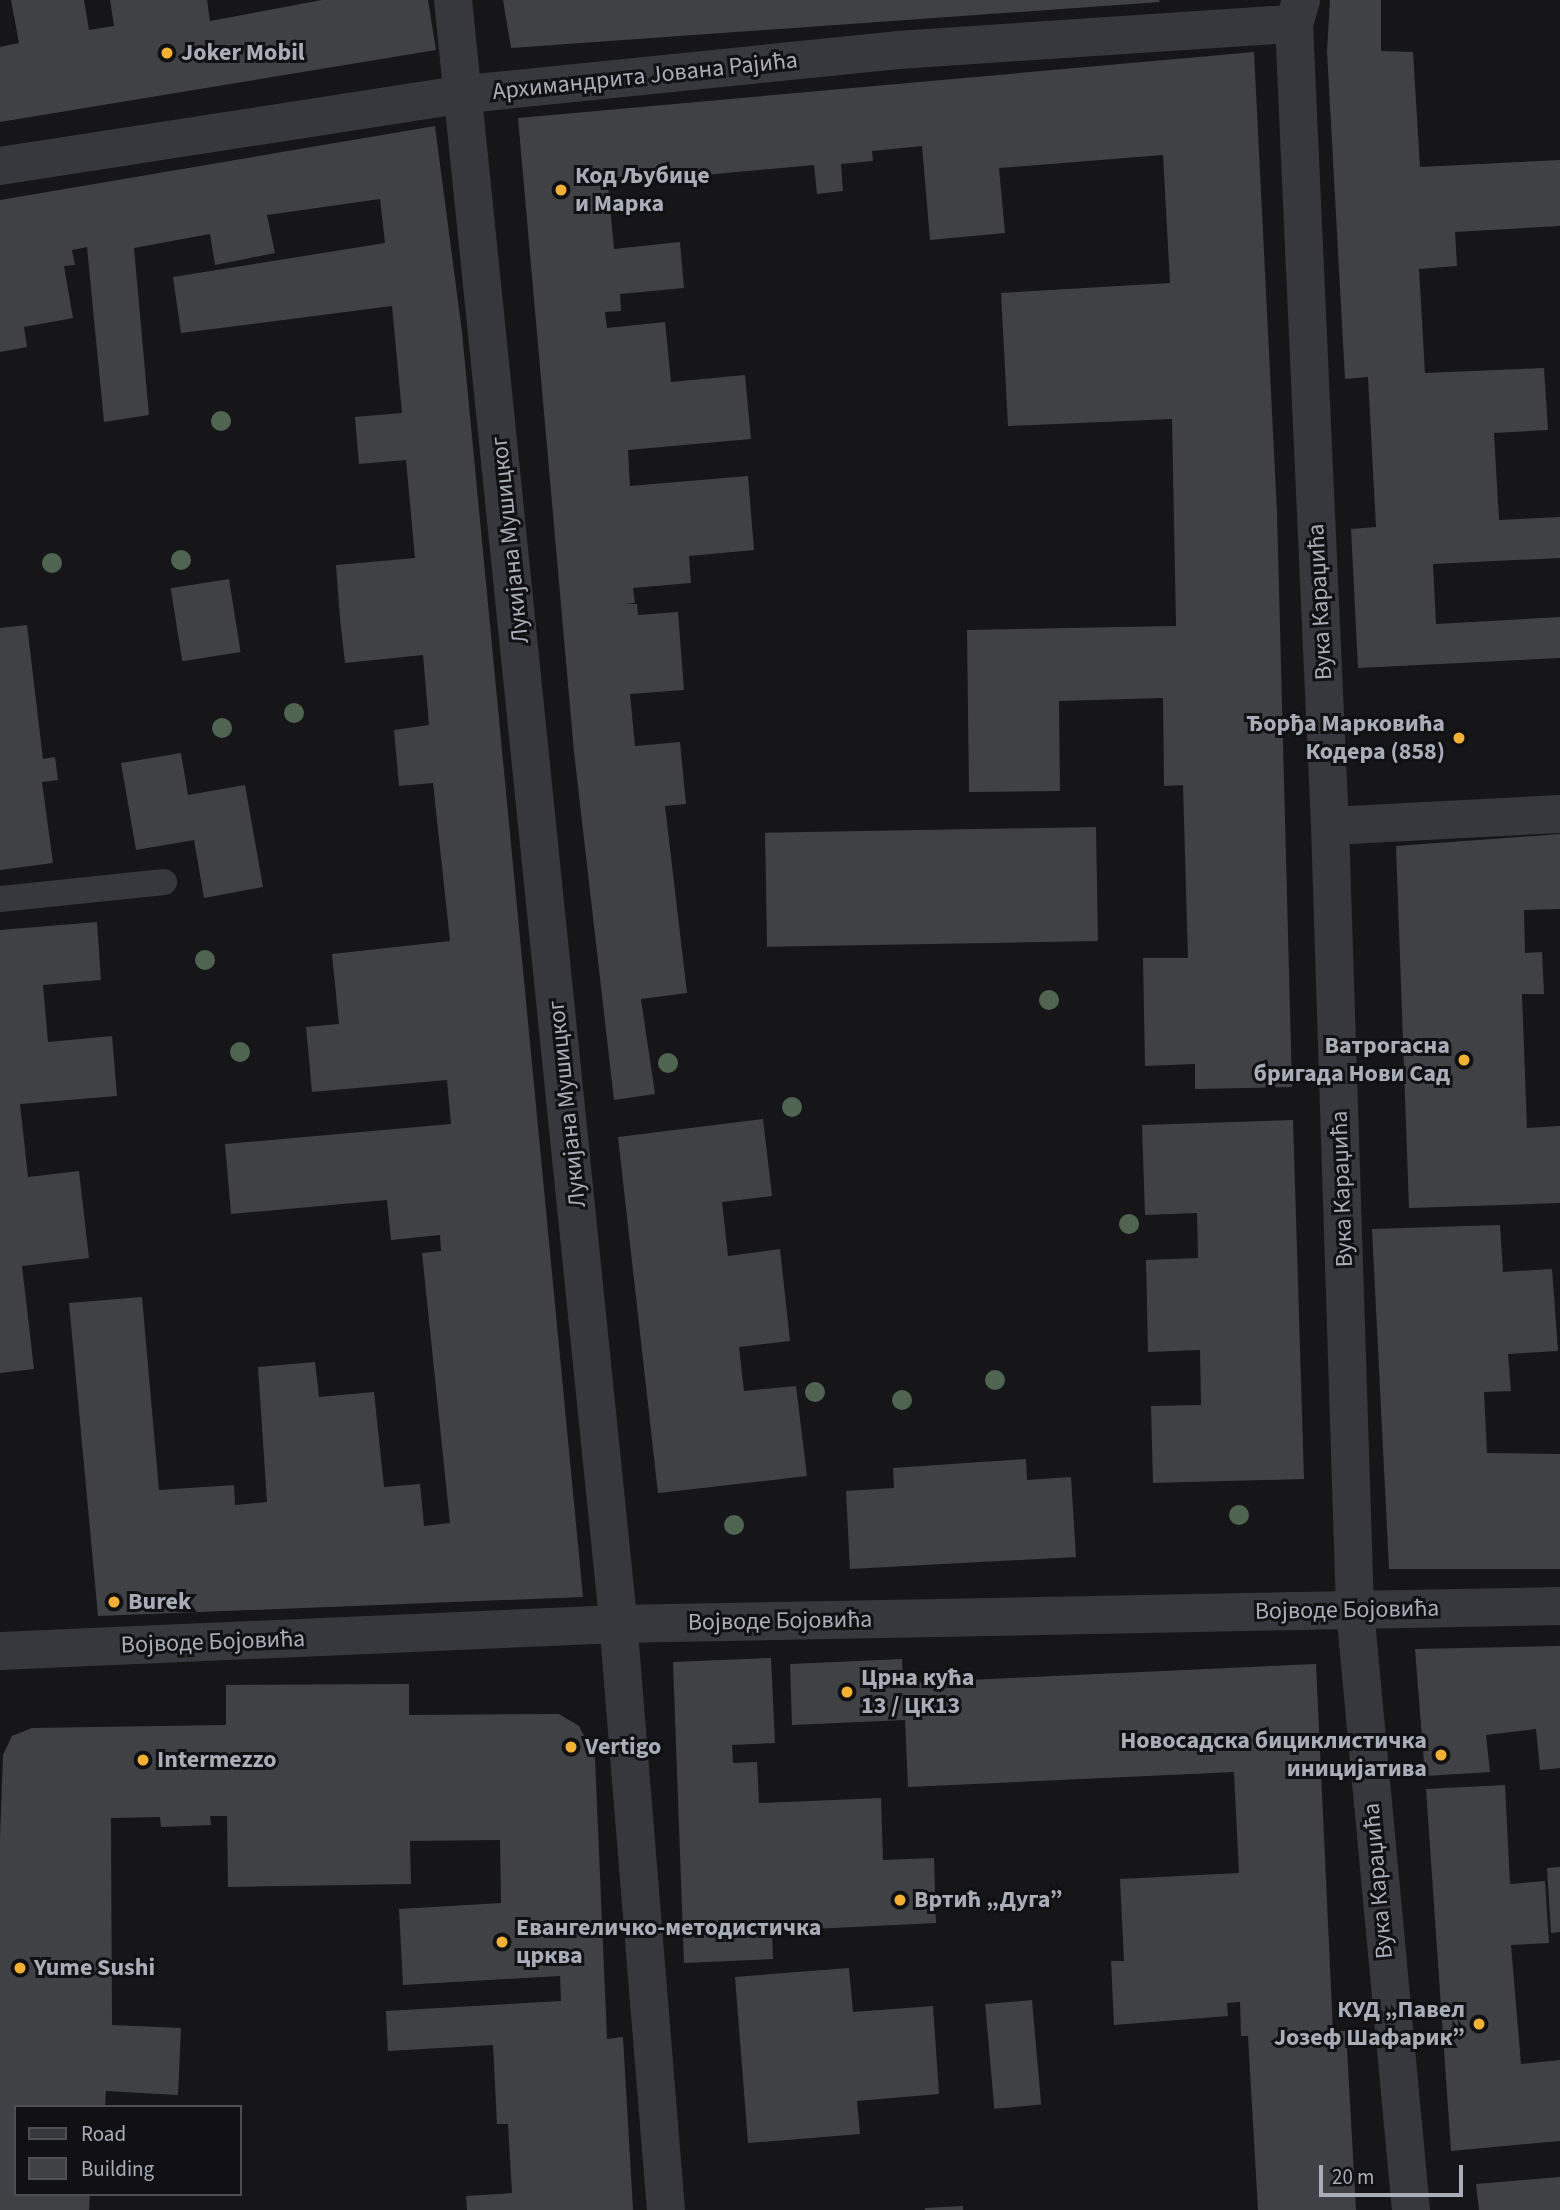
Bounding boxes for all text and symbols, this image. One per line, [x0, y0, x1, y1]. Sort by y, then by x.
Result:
place label: Joker Mobil [181, 39, 305, 67]
marker: Joker Mobil [159, 45, 175, 61]
street label: Архимандрита Јована Рајића [491, 46, 799, 106]
place label: Код Љубице и Марка [575, 162, 710, 218]
marker: Код Љубице и Марка [553, 182, 569, 198]
street label: Лукијана Мушицког [485, 435, 535, 645]
street label: Вука Караџића [1302, 523, 1338, 681]
place label: Ђорђа Марковића Кодера (858) [1246, 710, 1445, 766]
marker: Ђорђа Марковића Кодера (858) [1451, 730, 1467, 746]
street label: Лукијана Мушицког [542, 999, 592, 1209]
place label: Ватрогасна бригада Нови Сад [1253, 1032, 1450, 1088]
marker: Ватрогасна бригада Нови Сад [1456, 1052, 1472, 1068]
street label: Вука Караџића [1325, 1110, 1359, 1268]
place label: Burek [128, 1588, 191, 1616]
marker: Burek [106, 1594, 122, 1610]
street label: Војводе Бојовића [1255, 1594, 1439, 1626]
street label: Војводе Бојовића [688, 1605, 872, 1637]
street label: Војводе Бојовића [120, 1624, 306, 1660]
place label: Црна кућа 13 / ЦК13 [861, 1664, 974, 1720]
marker: Црна кућа 13 / ЦК13 [839, 1684, 855, 1700]
place label: Новосадска бициклистичка иницијатива [1120, 1727, 1427, 1783]
place label: Vertigo [585, 1733, 661, 1761]
marker: Vertigo [563, 1739, 579, 1755]
place label: Intermezzo [157, 1746, 277, 1774]
marker: Новосадска бициклистичка иницијатива [1433, 1747, 1449, 1763]
marker: Intermezzo [135, 1752, 151, 1768]
street label: Вука Караџића [1357, 1802, 1399, 1960]
place label: Вртић „Дуга” [914, 1886, 1063, 1914]
marker: Вртић „Дуга” [892, 1892, 908, 1908]
place label: Евангеличко-методистичка црква [516, 1914, 821, 1970]
marker: Евангеличко-методистичка црква [494, 1934, 510, 1950]
place label: Yume Sushi [34, 1954, 155, 1982]
marker: Yume Sushi [12, 1960, 28, 1976]
place label: КУД „Павел Јозеф Шафарик” [1274, 1996, 1465, 2052]
marker: КУД „Павел Јозеф Шафарик” [1471, 2016, 1487, 2032]
legend [14, 2105, 242, 2196]
text: Road [81, 2119, 126, 2149]
scale bar [1322, 2150, 1466, 2194]
text: Building [81, 2154, 154, 2184]
text: 20 m [1332, 2162, 1374, 2192]

